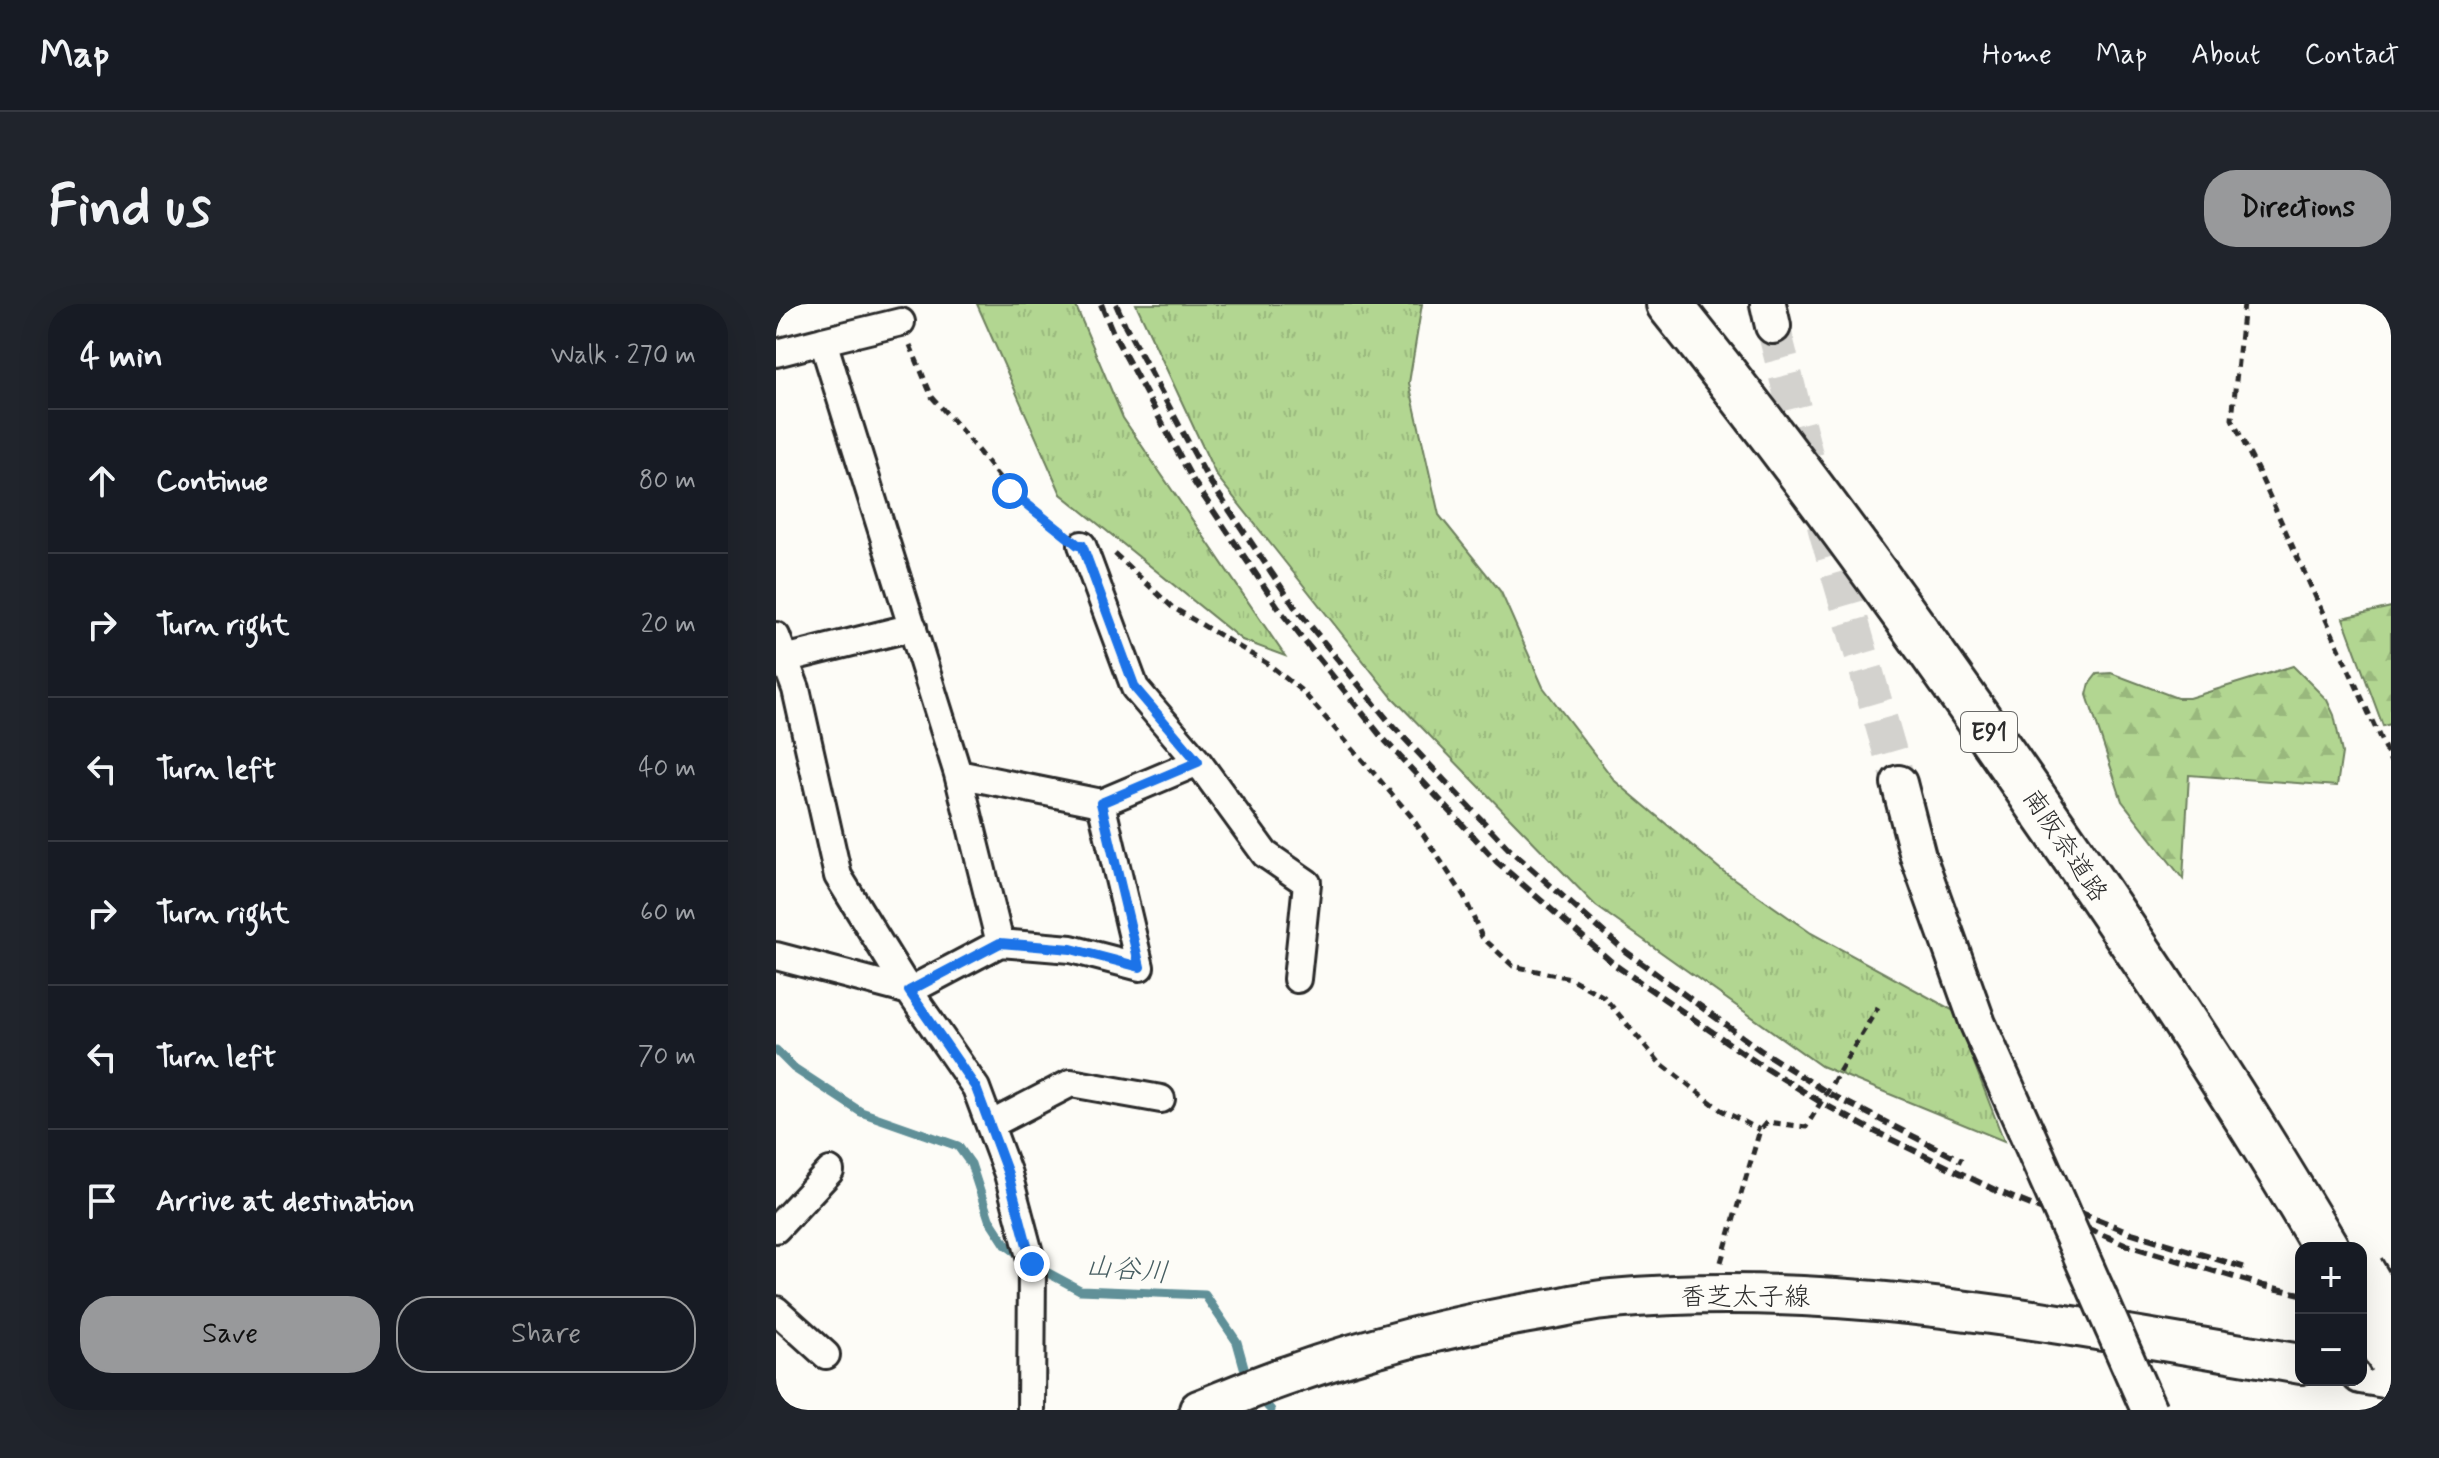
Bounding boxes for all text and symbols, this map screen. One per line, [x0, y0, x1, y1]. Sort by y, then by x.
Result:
text: Map [40, 31, 110, 80]
text: Home [1982, 37, 2052, 74]
text: Map [2096, 37, 2147, 74]
text: About [2191, 37, 2260, 74]
text: Contact [2304, 37, 2399, 74]
button: Directions [2204, 170, 2391, 247]
text: Find us [48, 172, 211, 245]
text: 4 min [80, 334, 163, 379]
text: Walk · 270 m [551, 339, 696, 373]
icon: ahead [80, 459, 124, 503]
text: Continue [156, 462, 268, 501]
text: 80 m [639, 464, 696, 498]
route start [992, 473, 1028, 509]
icon: right [80, 603, 124, 647]
text: Turn right [156, 606, 289, 645]
text: 20 m [641, 608, 696, 642]
road number: E91 [1961, 712, 2017, 752]
icon: left [80, 747, 124, 791]
text: Turn left [156, 750, 276, 789]
text: 40 m [638, 752, 696, 786]
street label: 南阪奈道路 [2014, 783, 2115, 910]
icon: right [80, 891, 124, 935]
text: Turn right [156, 894, 289, 933]
text: 60 m [640, 896, 696, 930]
icon: left [80, 1035, 124, 1079]
text: Turn left [156, 1038, 276, 1077]
text: 70 m [638, 1040, 696, 1074]
icon: arrive [80, 1179, 124, 1223]
text: Arrive at destination [156, 1182, 414, 1221]
map controls [2295, 1242, 2367, 1386]
button: + [2295, 1242, 2367, 1314]
route end [1014, 1246, 1050, 1282]
water label: 山谷川 [1083, 1248, 1170, 1293]
street label: 香芝太子線 [1680, 1281, 1810, 1315]
button: Save [80, 1296, 380, 1373]
button: Share [396, 1296, 696, 1373]
button: − [2295, 1314, 2367, 1386]

